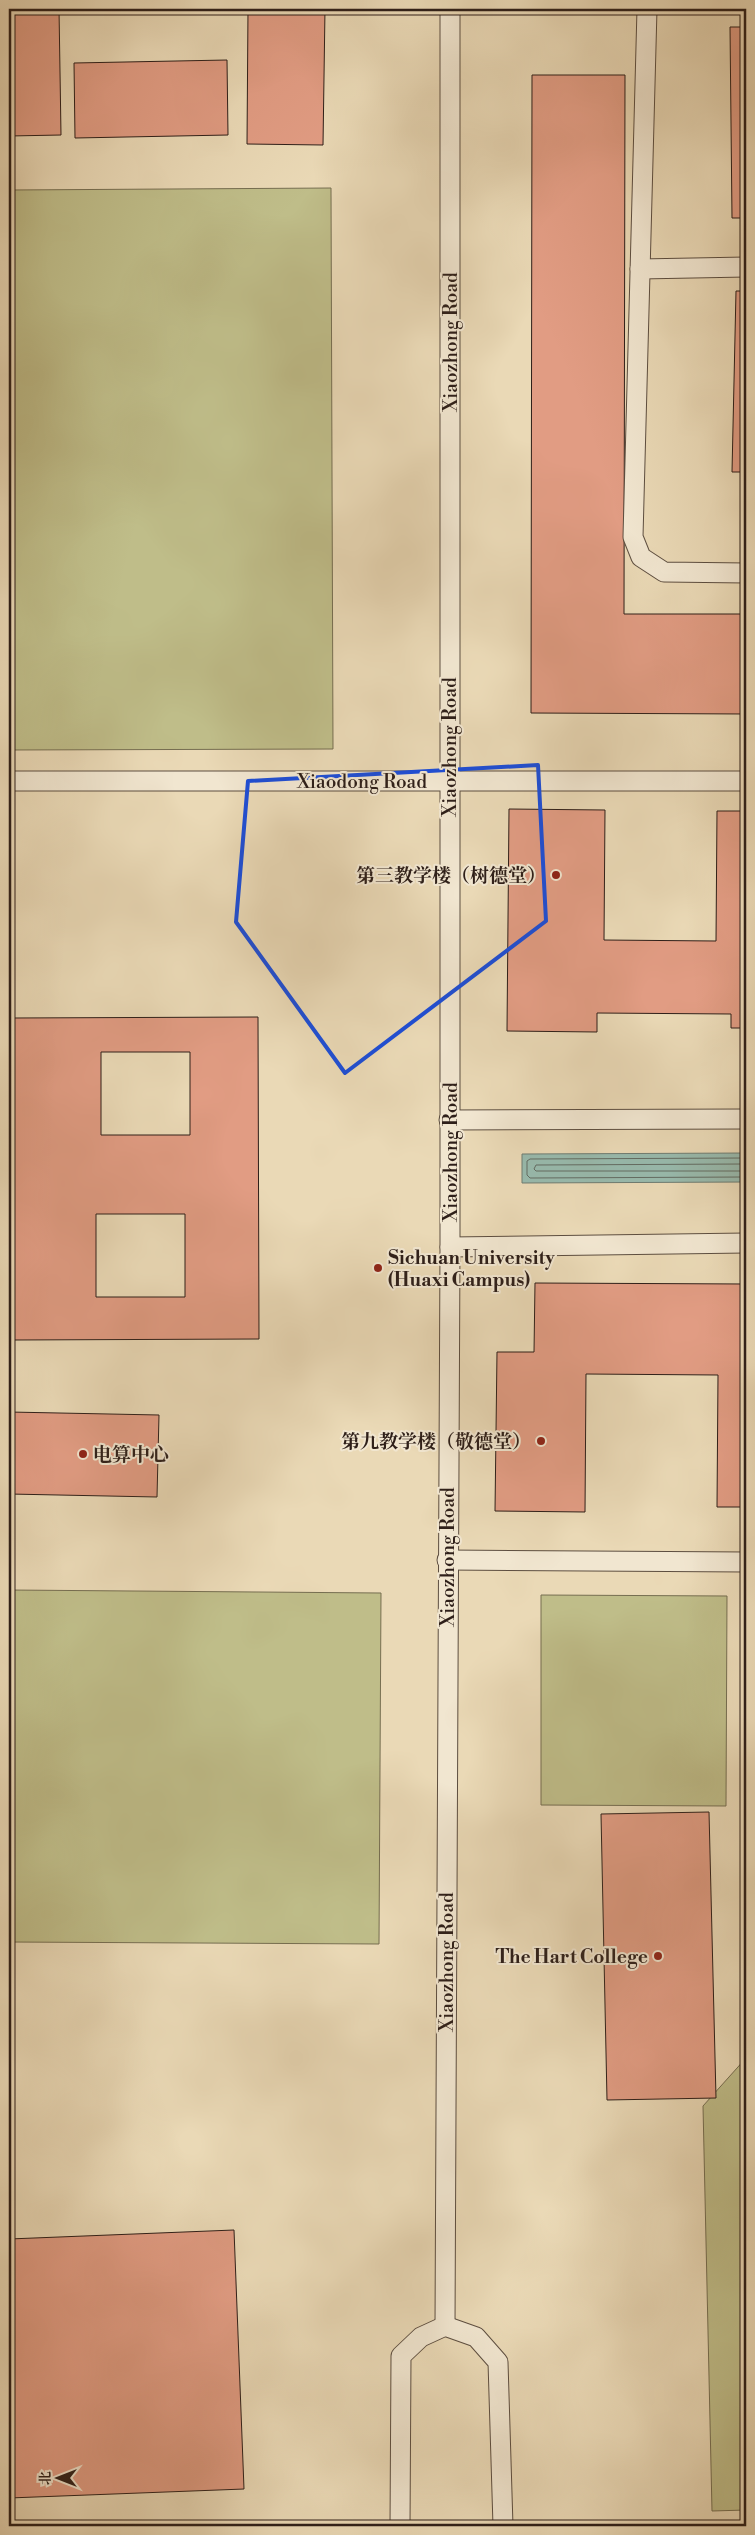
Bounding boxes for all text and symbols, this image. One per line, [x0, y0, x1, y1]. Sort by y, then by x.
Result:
street label: Xiaozhong Road [439, 272, 463, 413]
street label: Xiaozhong Road [438, 677, 462, 818]
street label: Xiaodong Road [296, 770, 427, 794]
place label: 第三教学楼（树德堂） [356, 864, 546, 888]
marker: 第三教学楼（树德堂） [550, 869, 562, 881]
street label: Xiaozhong Road [439, 1082, 463, 1223]
place label: Sichuan University (Huaxi Campus) [388, 1246, 555, 1292]
marker: Sichuan University (Huaxi Campus) [372, 1262, 384, 1274]
place label: 第九教学楼（敬德堂） [341, 1430, 531, 1454]
marker: 第九教学楼（敬德堂） [535, 1435, 547, 1447]
place label: 电算中心 [93, 1443, 169, 1467]
marker: 电算中心 [77, 1448, 89, 1460]
street label: Xiaozhong Road [436, 1487, 460, 1628]
street label: Xiaozhong Road [435, 1892, 459, 2033]
place label: The Hart College [495, 1945, 648, 1969]
marker: The Hart College [652, 1950, 664, 1962]
north arrow [32, 2452, 82, 2502]
text: 北 [37, 2471, 55, 2485]

